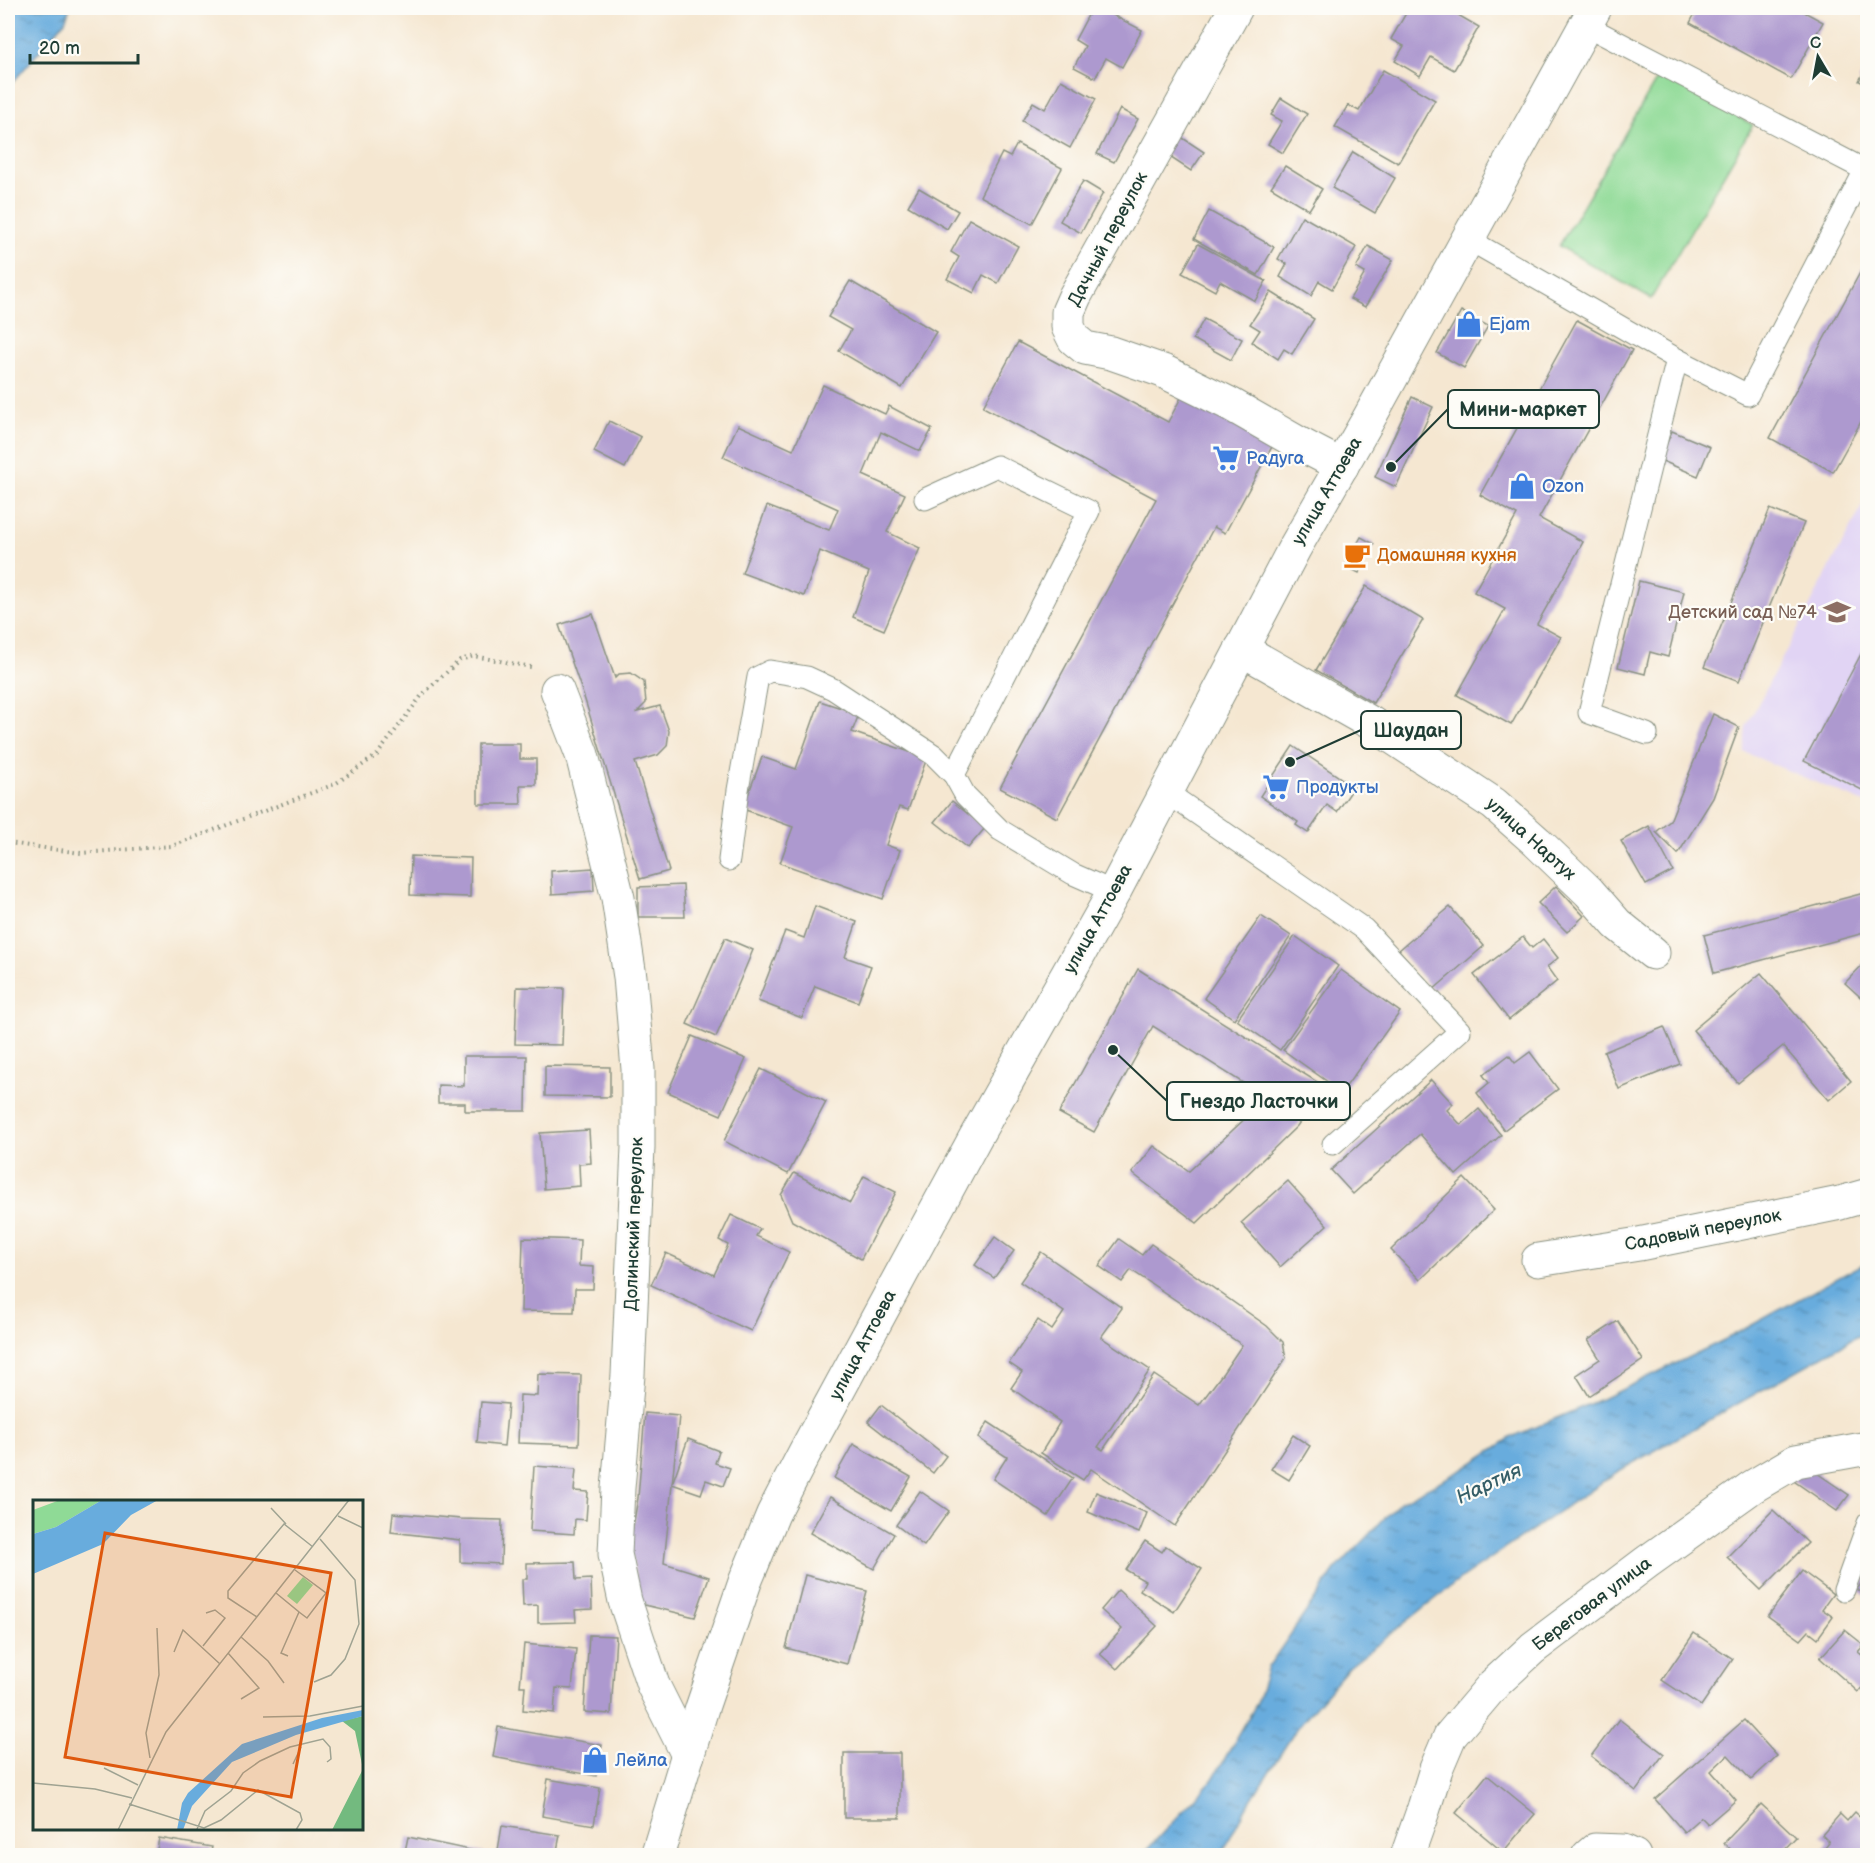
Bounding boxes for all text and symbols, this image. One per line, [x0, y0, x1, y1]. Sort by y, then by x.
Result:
scale bar [30, 27, 138, 65]
north arrow [1788, 27, 1848, 87]
text: С [1809, 33, 1823, 54]
text: 20 m [39, 38, 80, 59]
street label: Дачный переулок [1064, 168, 1152, 310]
shop icon: Ejam [1454, 309, 1484, 339]
place label: Ejam [1489, 314, 1530, 335]
callout: Мини-маркет [1448, 390, 1599, 428]
text: Мини-маркет [1459, 398, 1587, 422]
street label: улица Аттоева [1288, 433, 1367, 549]
supermarket icon: Радуга [1211, 443, 1241, 473]
place label: Радуга [1246, 448, 1305, 469]
shop icon: Ozon [1507, 471, 1537, 501]
place label: Ozon [1542, 476, 1584, 497]
cafe icon: Домашняя кухня [1342, 540, 1372, 570]
place label: Домашняя кухня [1377, 545, 1517, 566]
school or university icon: Детский сад №74 [1822, 597, 1852, 627]
place label: Детский сад №74 [1668, 602, 1817, 623]
callout: Шаудан [1361, 711, 1461, 749]
text: Шаудан [1373, 719, 1449, 743]
supermarket icon: Продукты [1261, 772, 1291, 802]
place label: Продукты [1296, 777, 1379, 798]
street label: улица Нартух [1482, 793, 1580, 885]
street label: улица Аттоева [1059, 860, 1137, 977]
callout: Гнездо Ласточки [1167, 1082, 1350, 1120]
text: Гнездо Ласточки [1179, 1090, 1339, 1114]
street label: Долинский переулок [620, 1136, 648, 1311]
street label: Садовый переулок [1623, 1204, 1783, 1255]
street label: улица Аттоева [825, 1286, 901, 1404]
water label: Нартия [1452, 1458, 1526, 1510]
inset map [33, 1500, 363, 1830]
street label: Береговая улица [1528, 1552, 1656, 1656]
shop icon: Лейла [580, 1745, 610, 1775]
place label: Лейла [614, 1750, 668, 1771]

